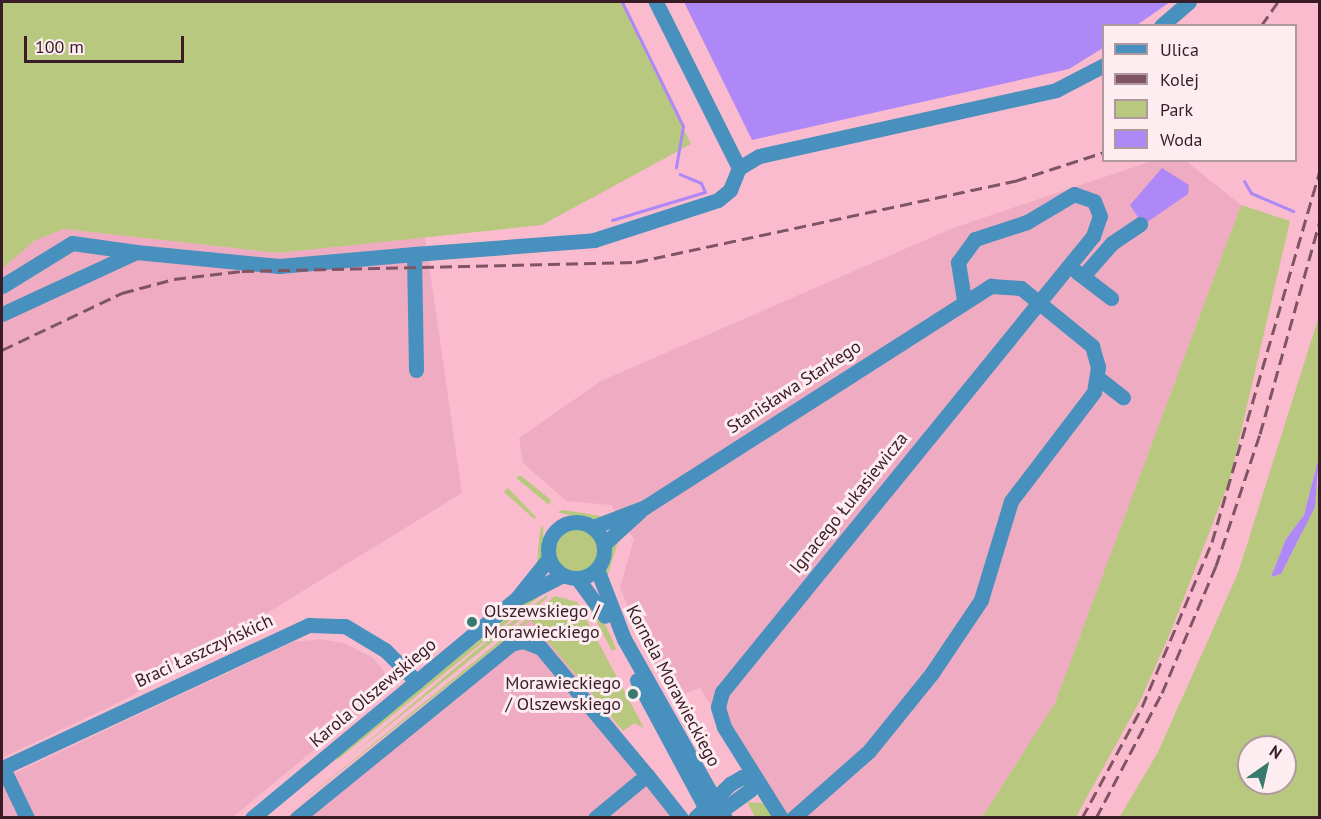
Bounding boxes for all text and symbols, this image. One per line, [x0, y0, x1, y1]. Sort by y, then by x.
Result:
scale bar [27, 24, 188, 62]
legend [1102, 24, 1297, 162]
text: 100 m [35, 35, 84, 58]
text: Ulica [1160, 38, 1199, 61]
text: Kolej [1160, 68, 1199, 91]
text: Park [1160, 98, 1193, 121]
text: Woda [1160, 128, 1202, 151]
street label: Stanisława Starkego [723, 336, 865, 438]
street label: Ignacego Łukasiewicza [786, 428, 912, 578]
place label: Olszewskiego / Morawieckiego [484, 601, 600, 644]
street label: Kornela Morawieckiego [621, 602, 725, 770]
street label: Braci Łaszczyńskich [132, 610, 276, 692]
marker: Olszewskiego / Morawieckiego [465, 615, 479, 629]
street label: Karola Olszewskiego [305, 634, 441, 752]
place label: Morawieckiego / Olszewskiego [505, 673, 621, 716]
marker: Morawieckiego / Olszewskiego [626, 687, 640, 701]
north arrow [1237, 735, 1297, 795]
text: N [1266, 741, 1286, 763]

